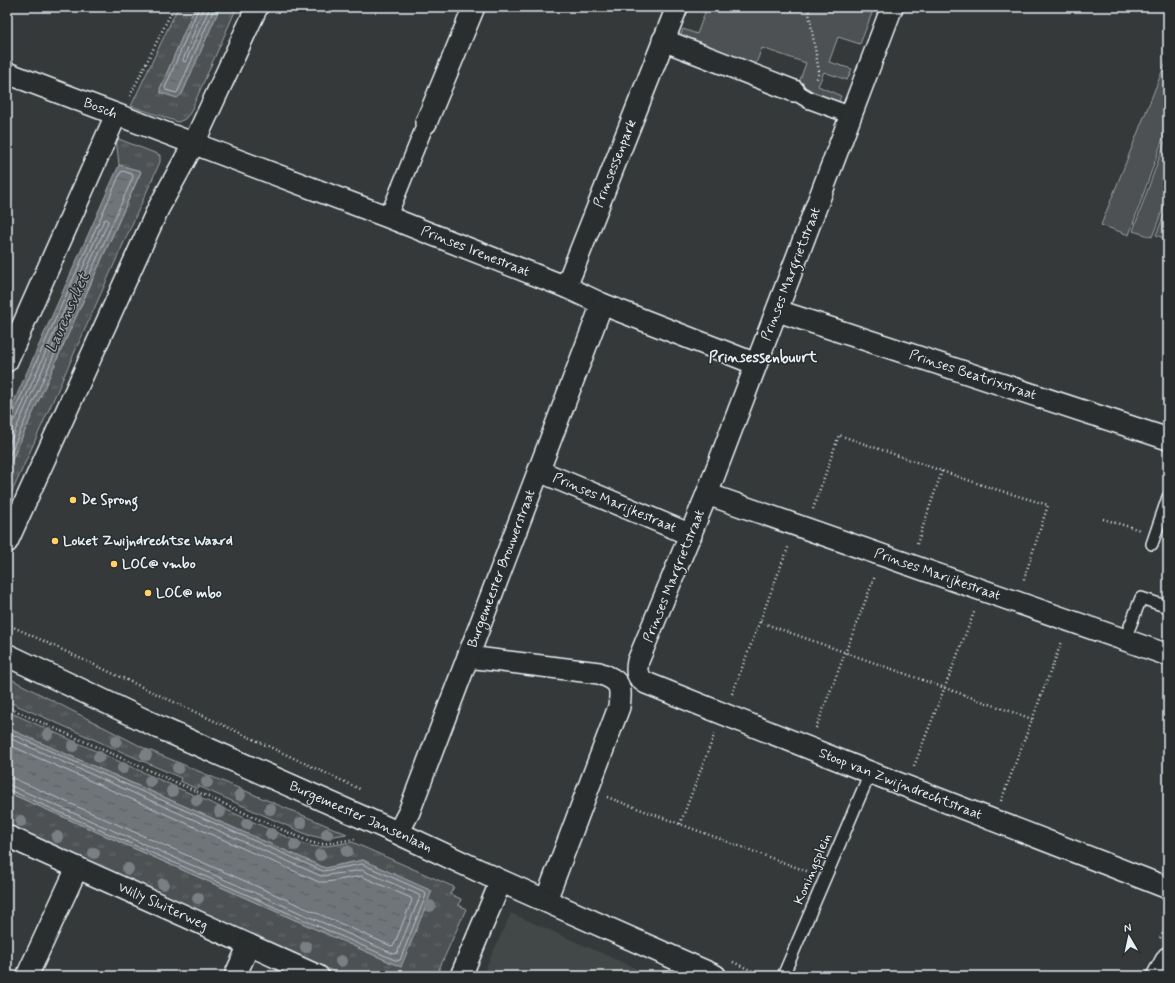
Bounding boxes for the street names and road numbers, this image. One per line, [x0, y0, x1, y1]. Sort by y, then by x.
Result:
street label: Bosch [81, 94, 120, 123]
street label: Prinsessenpark [589, 117, 641, 210]
street label: Prinses Margrietstraat [757, 205, 827, 344]
street label: Prinses Irenestraat [418, 222, 532, 281]
street label: Prinses Beatrixstraat [907, 346, 1039, 404]
street label: Prinses Marijkestraat [550, 469, 679, 537]
street label: Burgemeester Brouwerstraat [463, 487, 540, 650]
street label: Prinses Margrietstraat [639, 507, 711, 646]
street label: Prinses Marijkestraat [872, 544, 1003, 605]
street label: Stoop van Zwijndrechtstraat [816, 744, 985, 824]
street label: Burgemeester Jansenlaan [286, 777, 435, 857]
street label: Koningsplein [790, 831, 836, 907]
street label: Willy Sluiterweg [115, 878, 211, 934]

